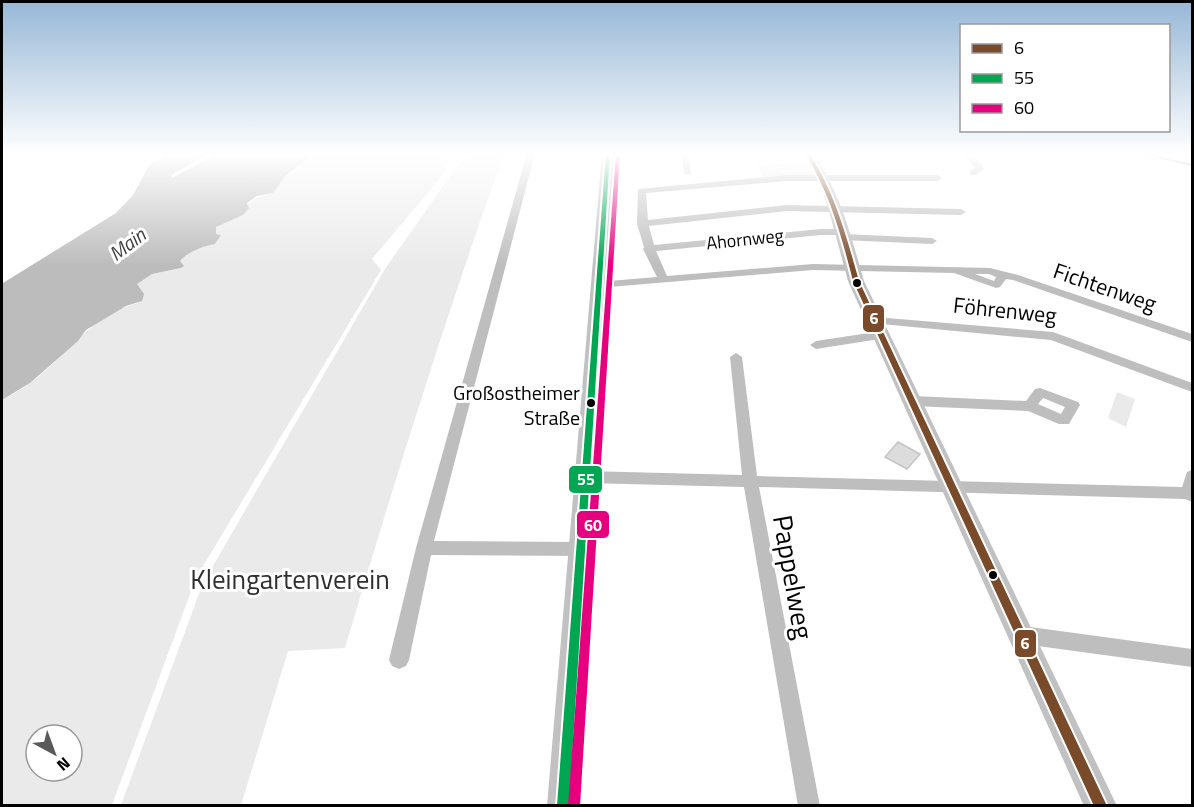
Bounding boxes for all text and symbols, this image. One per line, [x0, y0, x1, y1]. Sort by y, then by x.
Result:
legend [960, 24, 1170, 132]
text: 6 [1014, 34, 1024, 61]
text: 55 [1014, 64, 1034, 91]
text: 60 [1014, 94, 1034, 121]
water label: Main [102, 219, 153, 268]
street label: Ahornweg [705, 222, 785, 256]
street label: Fichtenweg [1049, 253, 1161, 321]
unlabelled marker [851, 277, 863, 289]
street label: Föhrenweg [952, 288, 1058, 332]
line badge: 6 [862, 304, 885, 333]
text: 6 [870, 306, 879, 330]
place label: Großostheimer Straße [453, 377, 580, 433]
marker: Großostheimer Straße [585, 397, 597, 409]
line badge: 55 [568, 465, 603, 494]
text: 55 [577, 467, 595, 491]
line badge: 60 [576, 510, 610, 539]
street label: Pappelweg [763, 512, 825, 643]
text: 60 [584, 513, 602, 537]
park label: Kleingartenverein [190, 558, 390, 599]
unlabelled marker [987, 569, 999, 581]
line badge: 6 [1014, 629, 1037, 658]
text: 6 [1021, 631, 1030, 655]
north arrow [24, 723, 84, 783]
text: N [52, 752, 76, 777]

